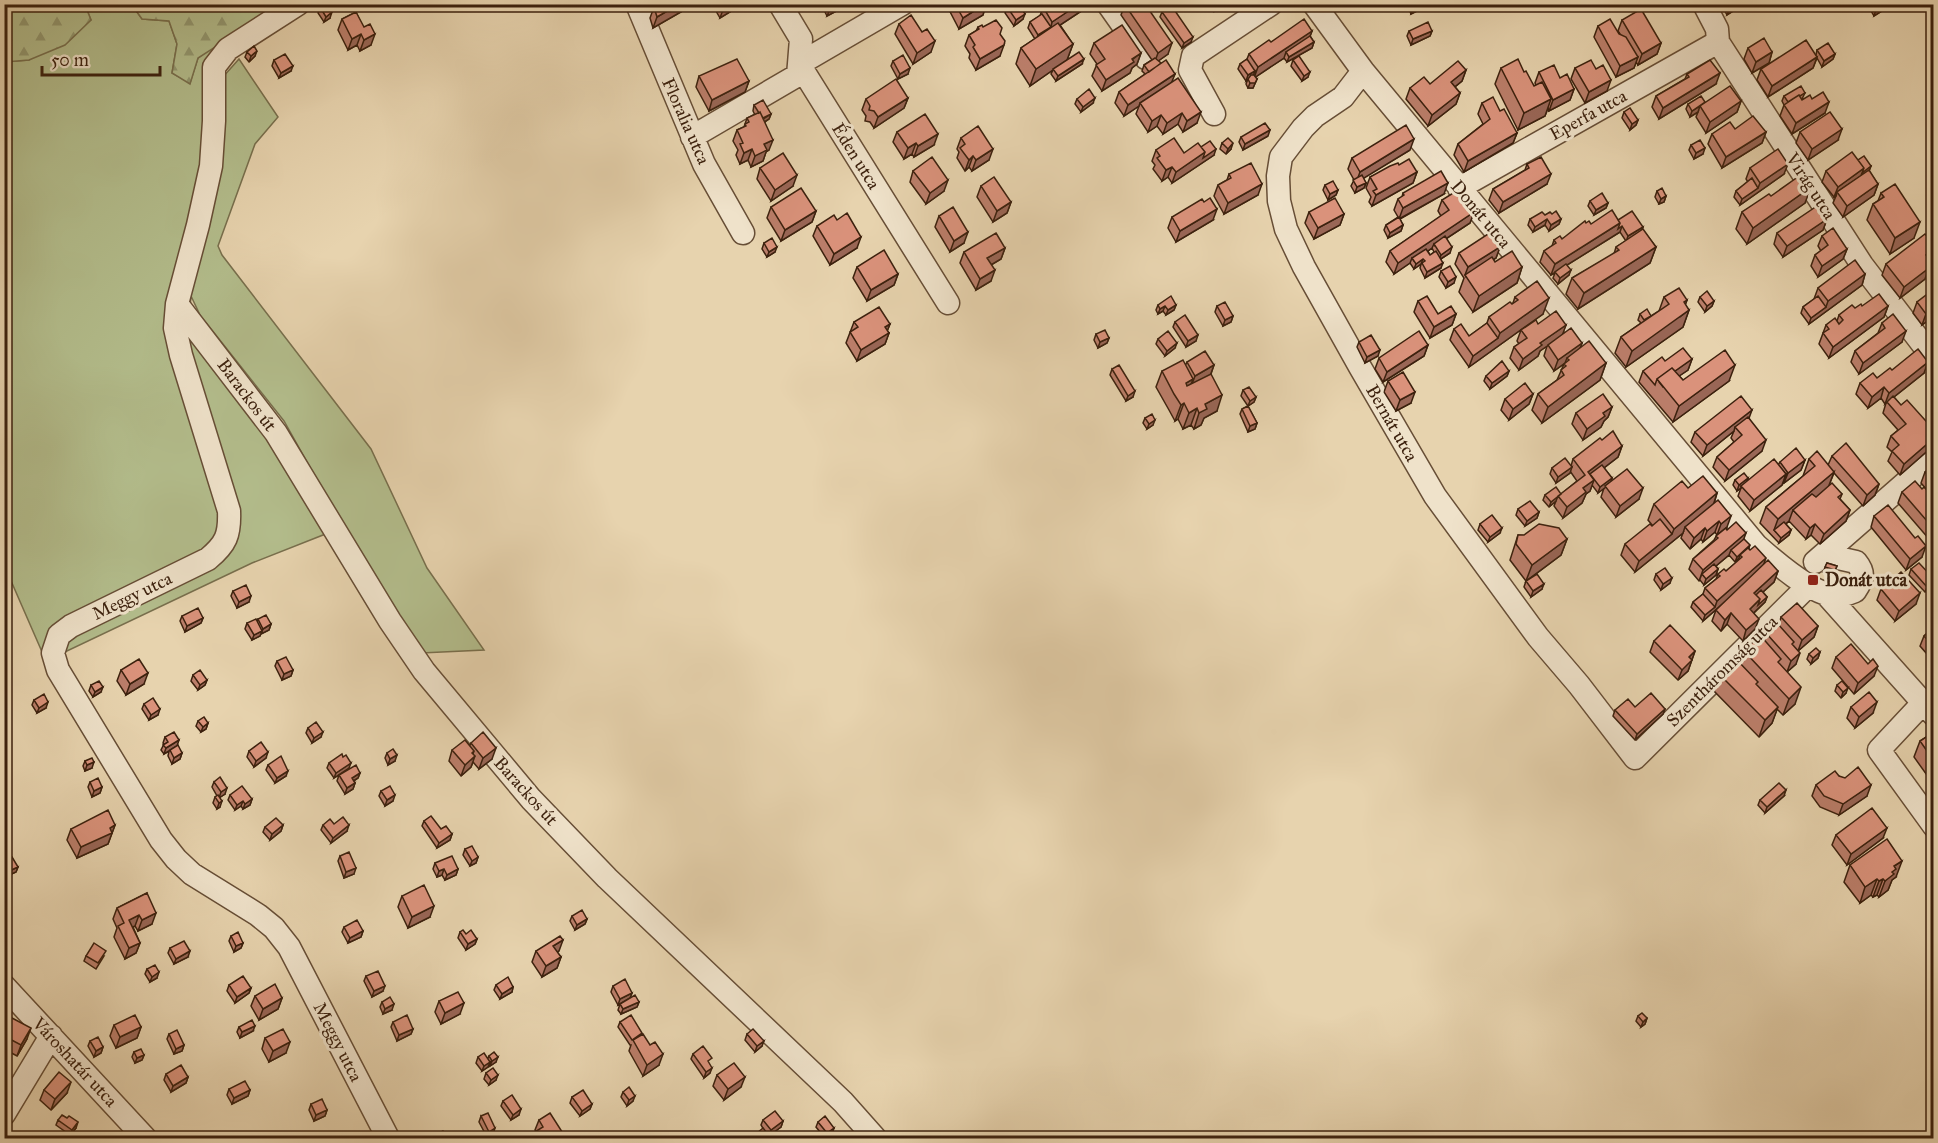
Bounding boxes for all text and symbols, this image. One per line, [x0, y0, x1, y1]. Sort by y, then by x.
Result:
scale bar [42, 39, 160, 77]
text: 50 m [51, 49, 89, 71]
street label: Floralia utca [657, 74, 715, 168]
street label: Eperfa utca [1546, 85, 1631, 145]
street label: Éden utca [827, 118, 887, 194]
street label: Virág utca [1780, 148, 1841, 224]
street label: Donát utca [1446, 175, 1516, 253]
street label: Barackos út [213, 354, 282, 436]
street label: Bernát utca [1361, 381, 1423, 466]
street label: Meggy utca [88, 567, 176, 626]
place label: Donát utca [1825, 569, 1908, 591]
marker: Donát utca [1806, 573, 1820, 587]
street label: Szentháromság utca [1662, 611, 1783, 732]
street label: Barackos út [489, 752, 563, 830]
street label: Meggy utca [308, 999, 368, 1086]
street label: Városhatár utca [27, 1012, 122, 1112]

